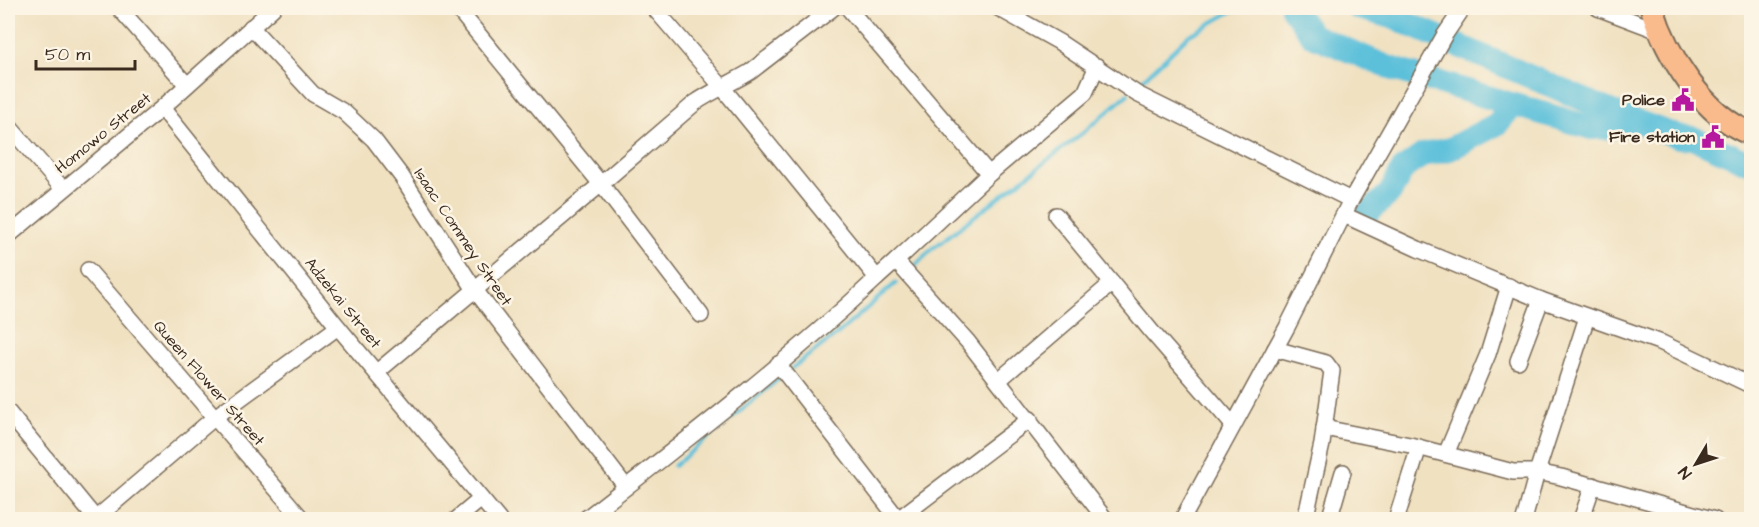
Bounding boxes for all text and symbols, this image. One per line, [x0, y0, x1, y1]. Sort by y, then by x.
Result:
scale bar [36, 33, 135, 71]
text: 50 m [45, 42, 90, 67]
street label: Homowo Street [50, 87, 156, 179]
public building icon: Police [1670, 87, 1696, 113]
place label: Police [1622, 89, 1665, 111]
public building icon: Fire station [1700, 124, 1726, 150]
place label: Fire station [1609, 126, 1695, 148]
street label: Isaac Commey Street [408, 164, 518, 311]
street label: Adzekai Street [299, 253, 387, 354]
street label: Queen Flower Street [148, 315, 270, 451]
north arrow [1666, 434, 1726, 494]
text: N [1673, 462, 1697, 484]

